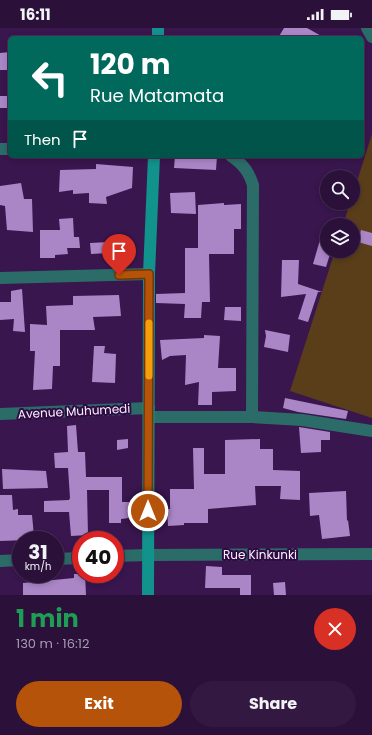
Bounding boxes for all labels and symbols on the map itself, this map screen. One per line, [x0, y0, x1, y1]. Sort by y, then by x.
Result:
pin [102, 234, 136, 275]
street label: Avenue Muhumedi [17, 400, 131, 422]
position arrow [127, 490, 169, 532]
speed limit sign: 40 [72, 531, 124, 583]
street label: Rue Kinkunki [223, 546, 297, 563]

